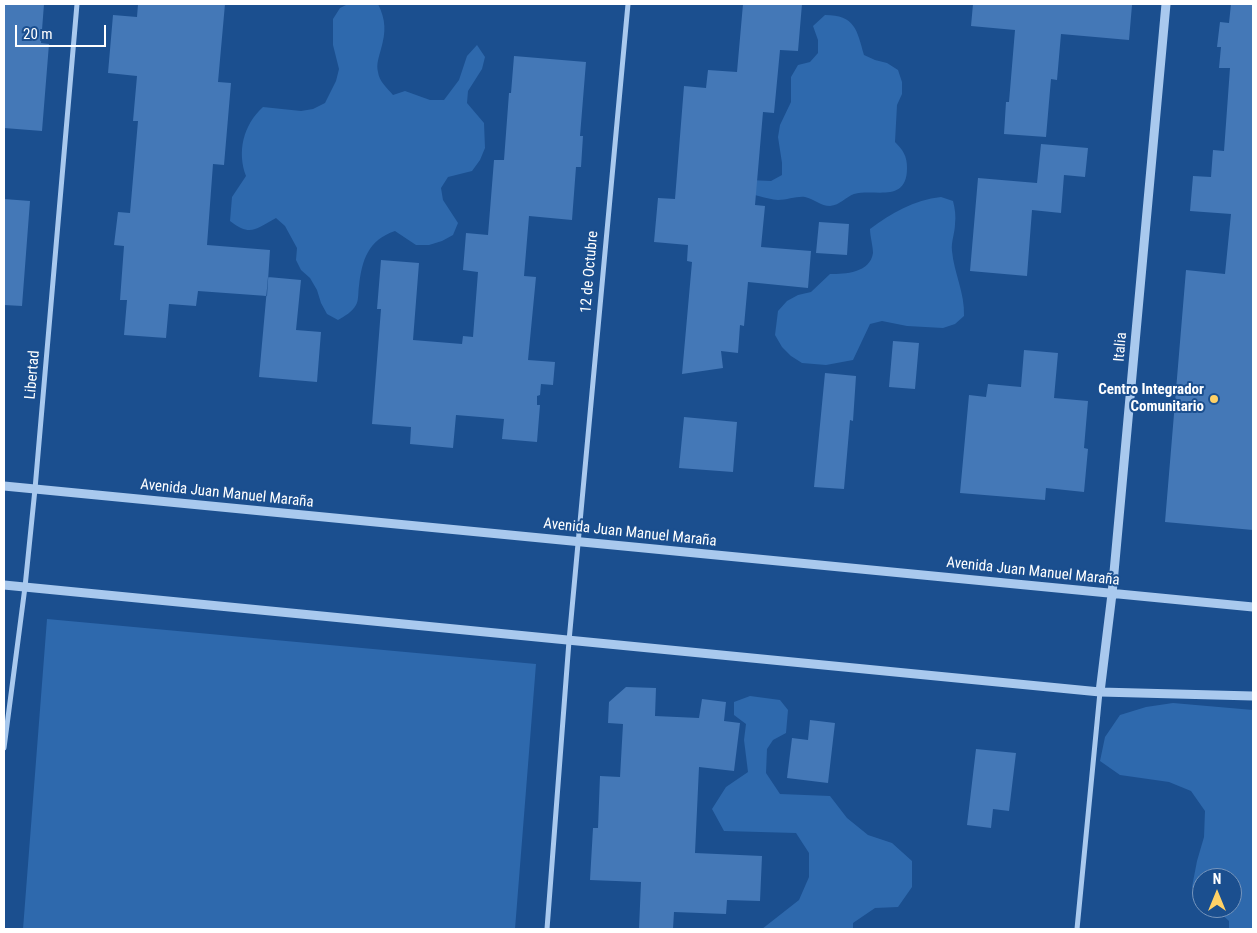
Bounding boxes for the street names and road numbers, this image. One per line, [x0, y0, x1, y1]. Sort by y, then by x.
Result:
street label: 12 de Octubre [577, 230, 603, 314]
street label: Italia [1111, 332, 1131, 362]
street label: Libertad [22, 350, 44, 400]
street label: Avenida Juan Manuel Maraña [139, 476, 315, 512]
street label: Avenida Juan Manuel Maraña [542, 515, 718, 551]
street label: Avenida Juan Manuel Maraña [945, 554, 1121, 590]

